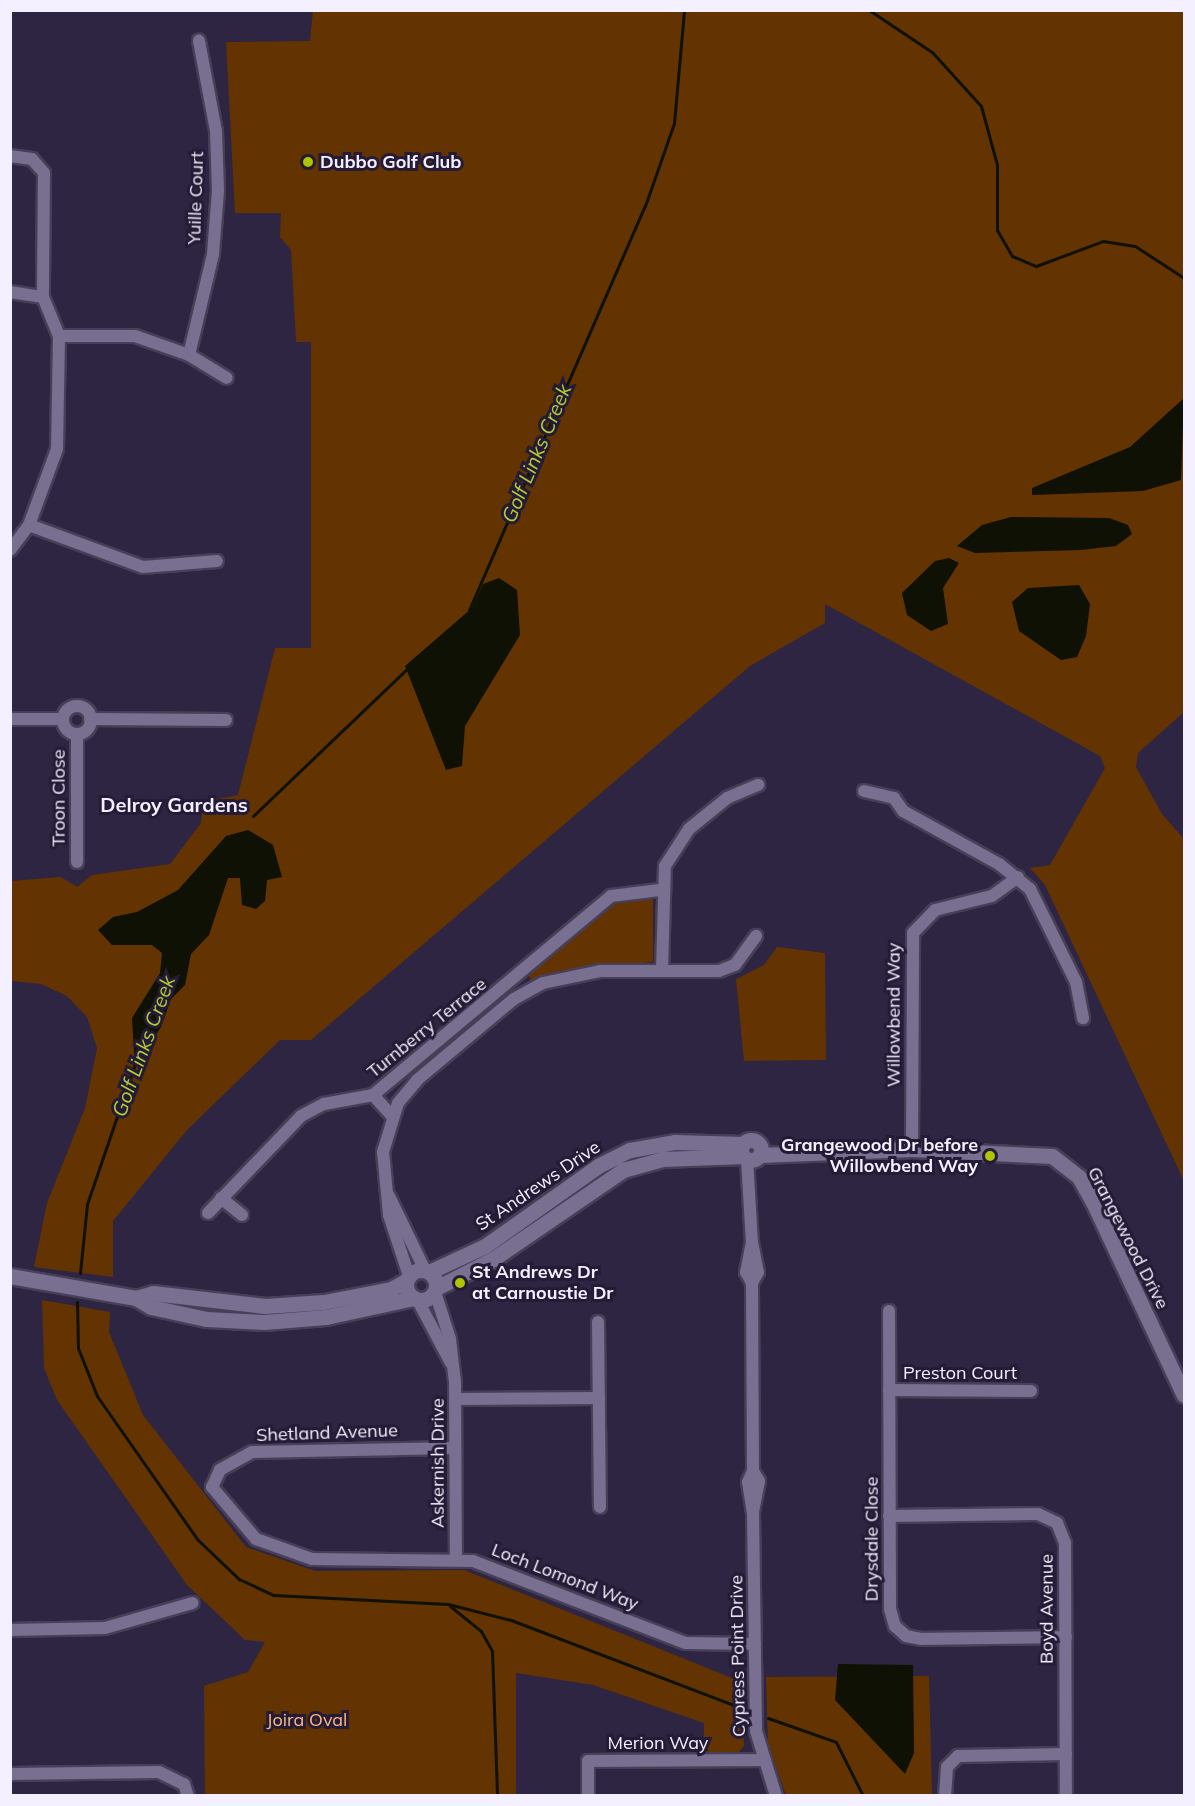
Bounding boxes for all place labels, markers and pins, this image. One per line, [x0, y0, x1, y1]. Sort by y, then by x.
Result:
place label: Dubbo Golf Club [320, 151, 461, 173]
marker: Dubbo Golf Club [301, 155, 315, 169]
place label: Grangewood Dr before Willowbend Way [781, 1135, 978, 1178]
marker: Grangewood Dr before Willowbend Way [983, 1149, 997, 1163]
place label: St Andrews Dr at Carnoustie Dr [472, 1262, 613, 1304]
marker: St Andrews Dr at Carnoustie Dr [453, 1276, 467, 1290]

